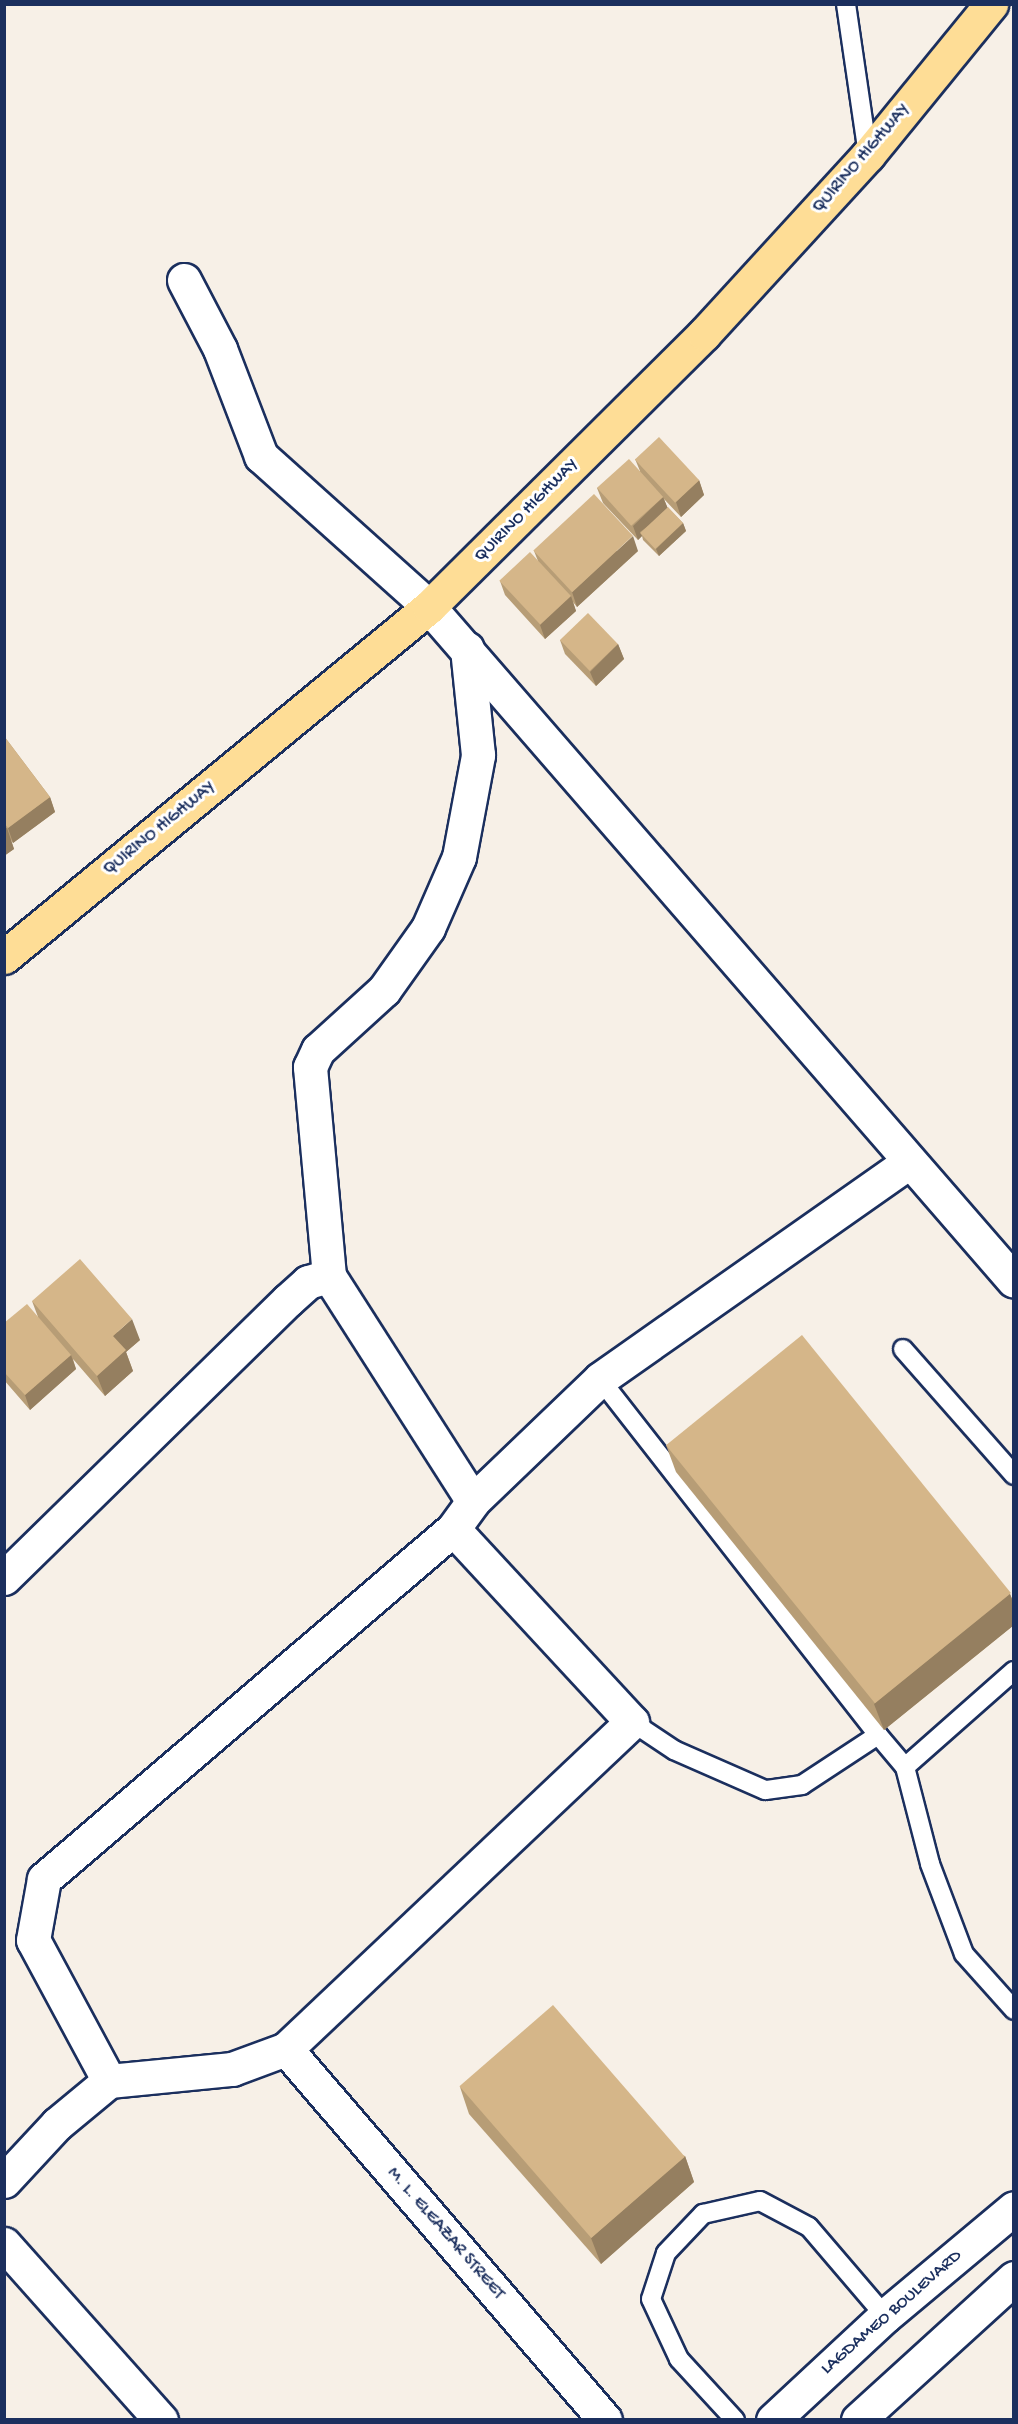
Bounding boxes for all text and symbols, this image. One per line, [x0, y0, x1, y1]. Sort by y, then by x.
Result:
street label: QUIRINO HIGHWAY [809, 100, 915, 218]
street label: QUIRINO HIGHWAY [471, 455, 583, 567]
street label: QUIRINO HIGHWAY [100, 777, 220, 881]
street label: M. L. ELEAZAR STREET [382, 2163, 508, 2305]
street label: LAGDAMEO BOULEVARD [817, 2246, 967, 2380]

